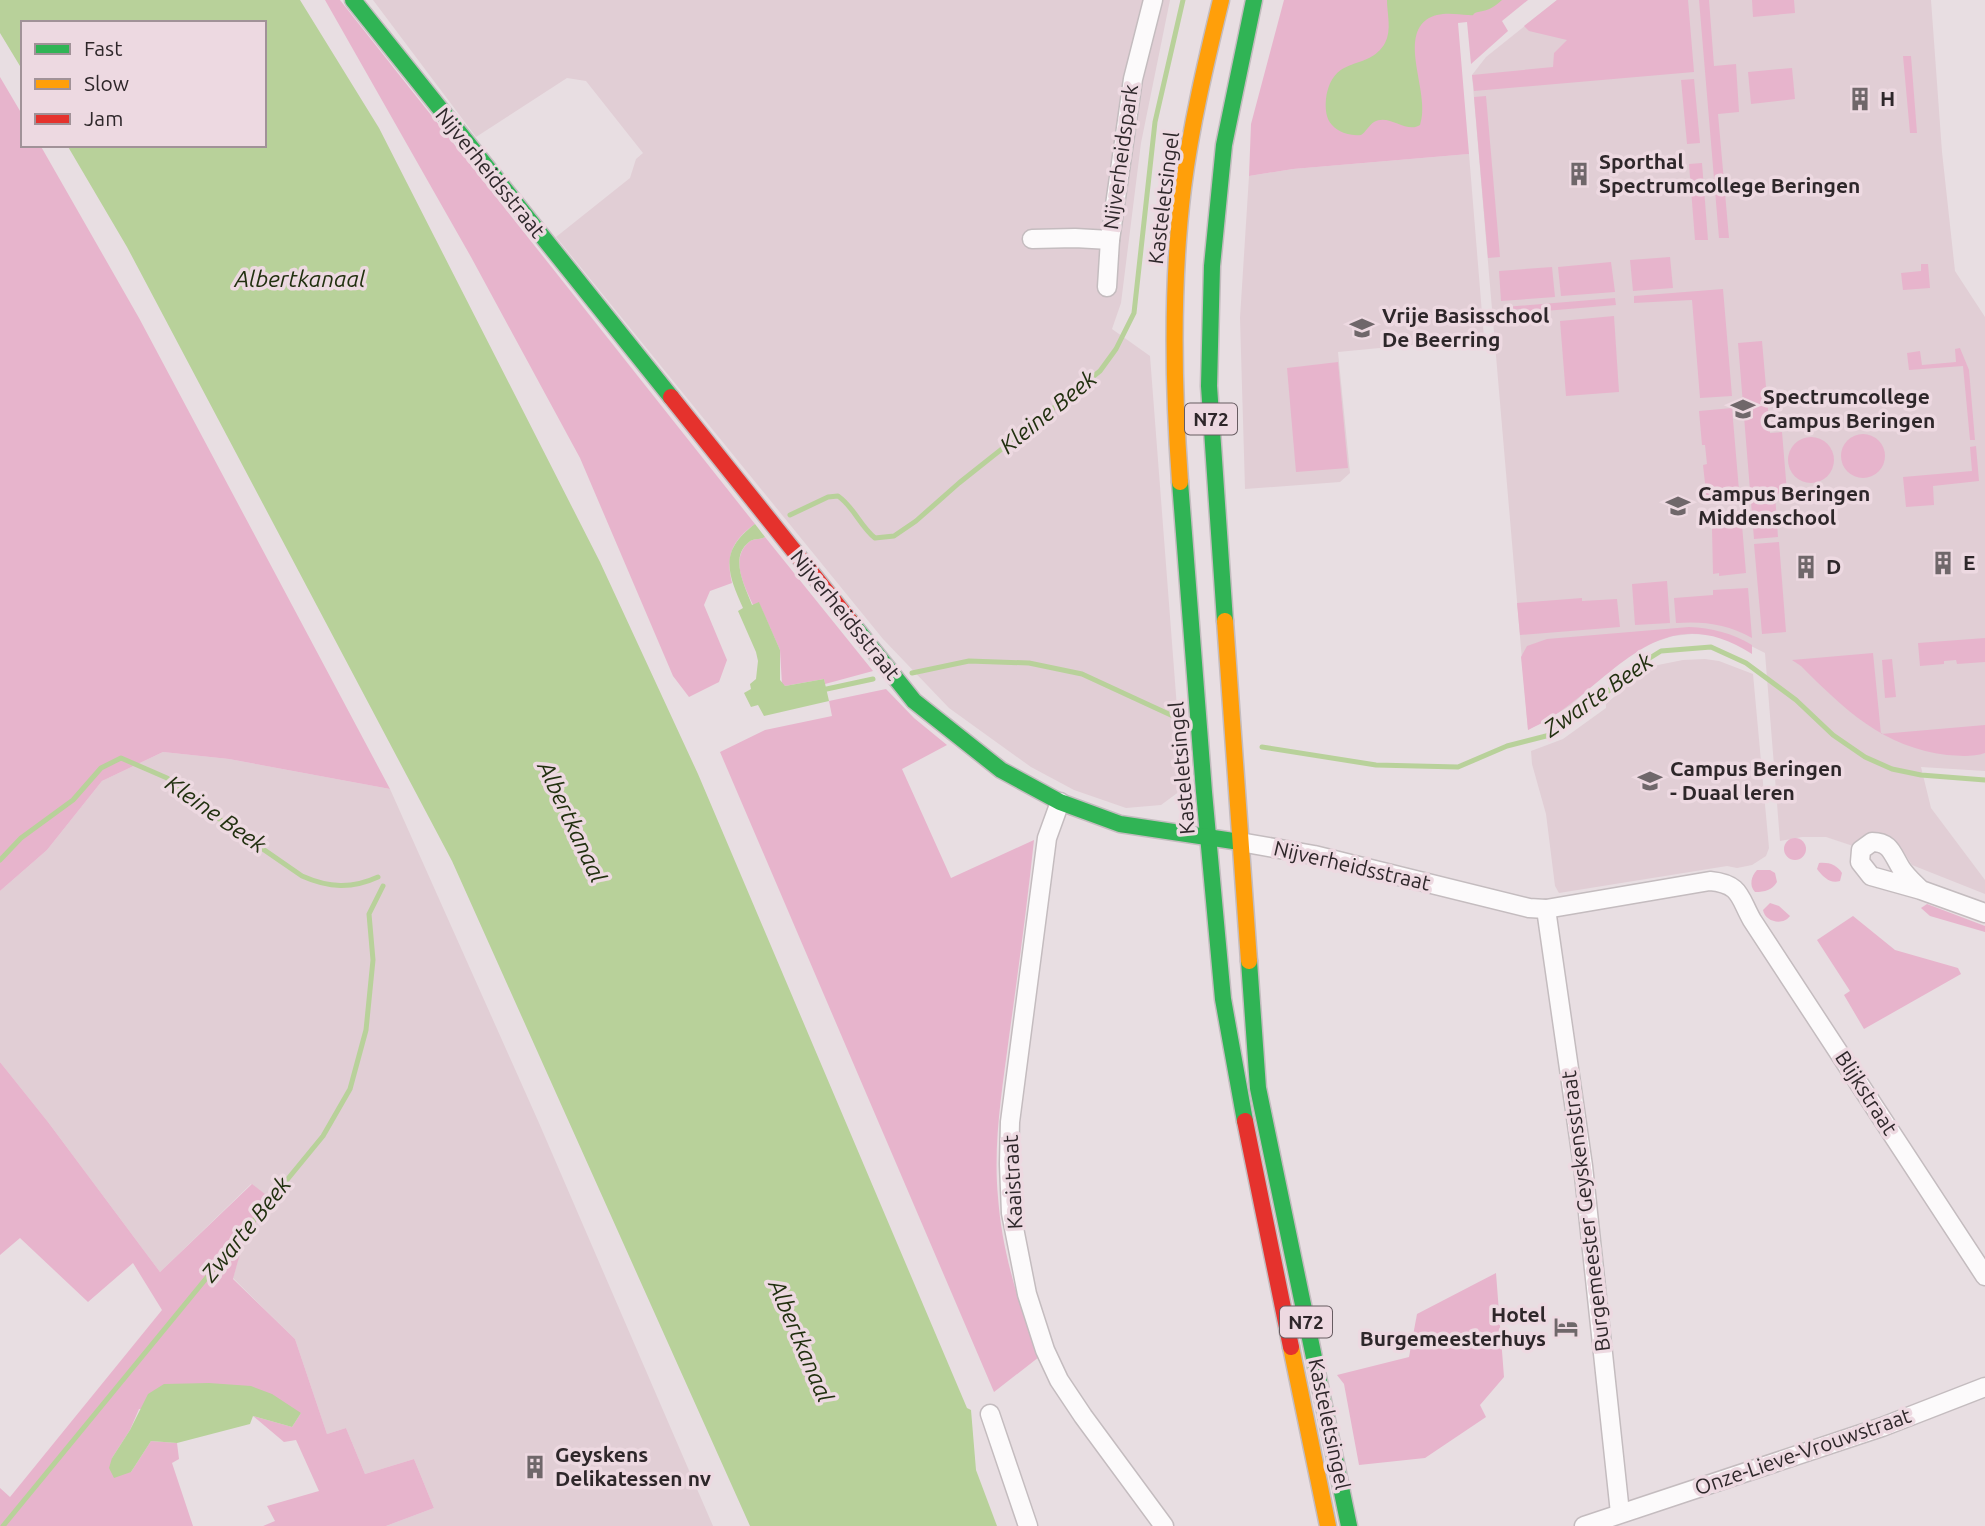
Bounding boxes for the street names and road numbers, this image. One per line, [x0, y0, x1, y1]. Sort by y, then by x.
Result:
street label: Nijverheidspark [1098, 82, 1142, 231]
street label: Nijverheidsstraat [431, 103, 550, 242]
street label: Kasteletsingel [1143, 130, 1183, 265]
road number: N72 [1185, 404, 1237, 434]
street label: Nijverheidsstraat [786, 545, 905, 684]
street label: Kasteletsingel [1163, 701, 1199, 835]
street label: Nijverheidsstraat [1271, 835, 1433, 895]
street label: Blijkstraat [1831, 1046, 1903, 1139]
street label: Burgemeester Geyskensstraat [1556, 1069, 1614, 1353]
street label: Kaaistraat [998, 1134, 1026, 1230]
road number: N72 [1280, 1306, 1332, 1338]
street label: Kasteletsingel [1304, 1356, 1356, 1491]
street label: Onze-Lieve-Vrouwstraat [1691, 1403, 1914, 1499]

